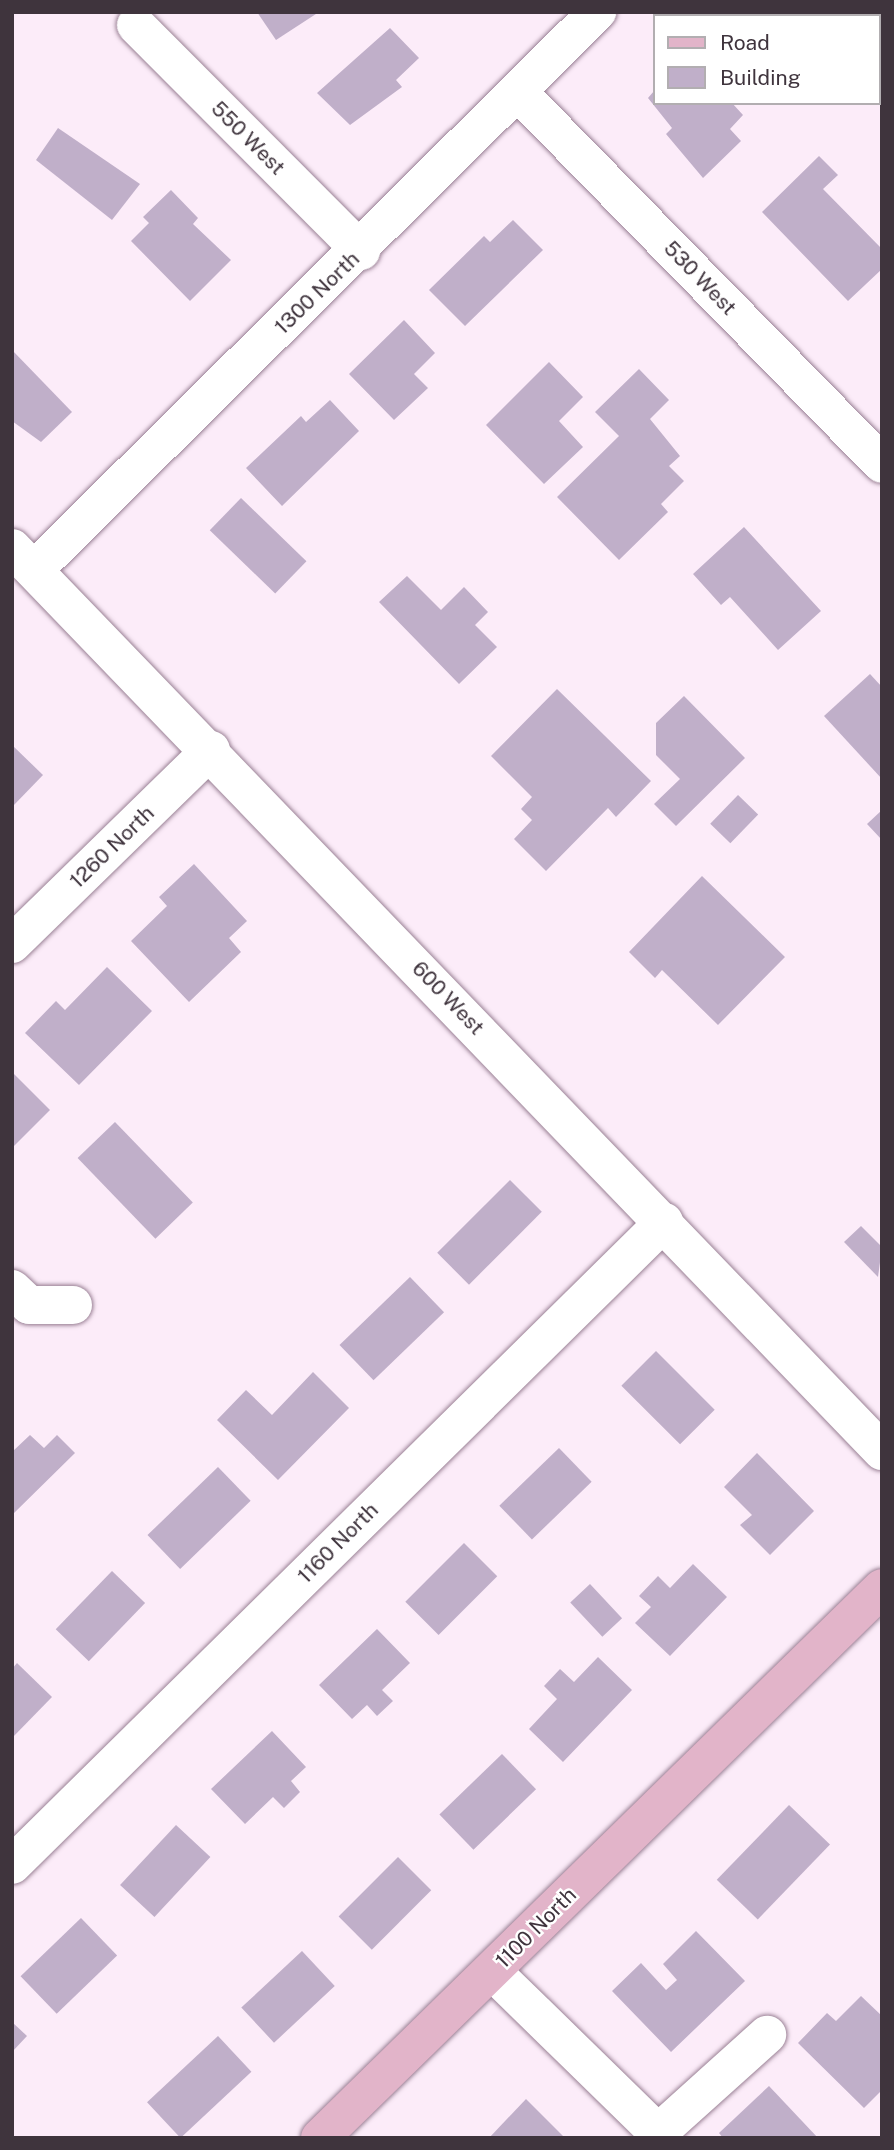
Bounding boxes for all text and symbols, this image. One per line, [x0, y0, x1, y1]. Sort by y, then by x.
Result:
legend [652, 14, 880, 105]
text: Road [720, 30, 770, 55]
text: Building [720, 65, 801, 90]
street label: 550 West [206, 96, 290, 180]
street label: 530 West [658, 235, 742, 321]
street label: 1300 North [269, 246, 365, 340]
street label: 1260 North [65, 801, 159, 893]
street label: 600 West [407, 956, 489, 1040]
street label: 1160 North [292, 1497, 384, 1589]
street label: 1100 North [490, 1882, 582, 1974]

